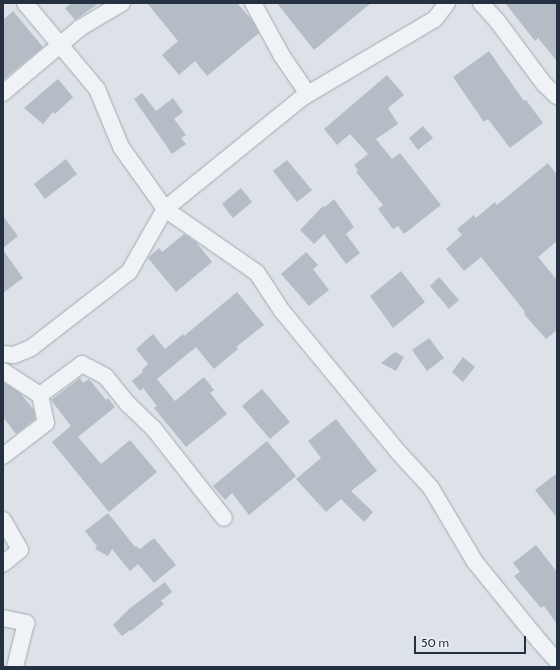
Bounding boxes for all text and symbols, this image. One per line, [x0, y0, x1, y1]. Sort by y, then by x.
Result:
scale bar [416, 628, 528, 654]
text: 50 m [421, 635, 449, 650]

